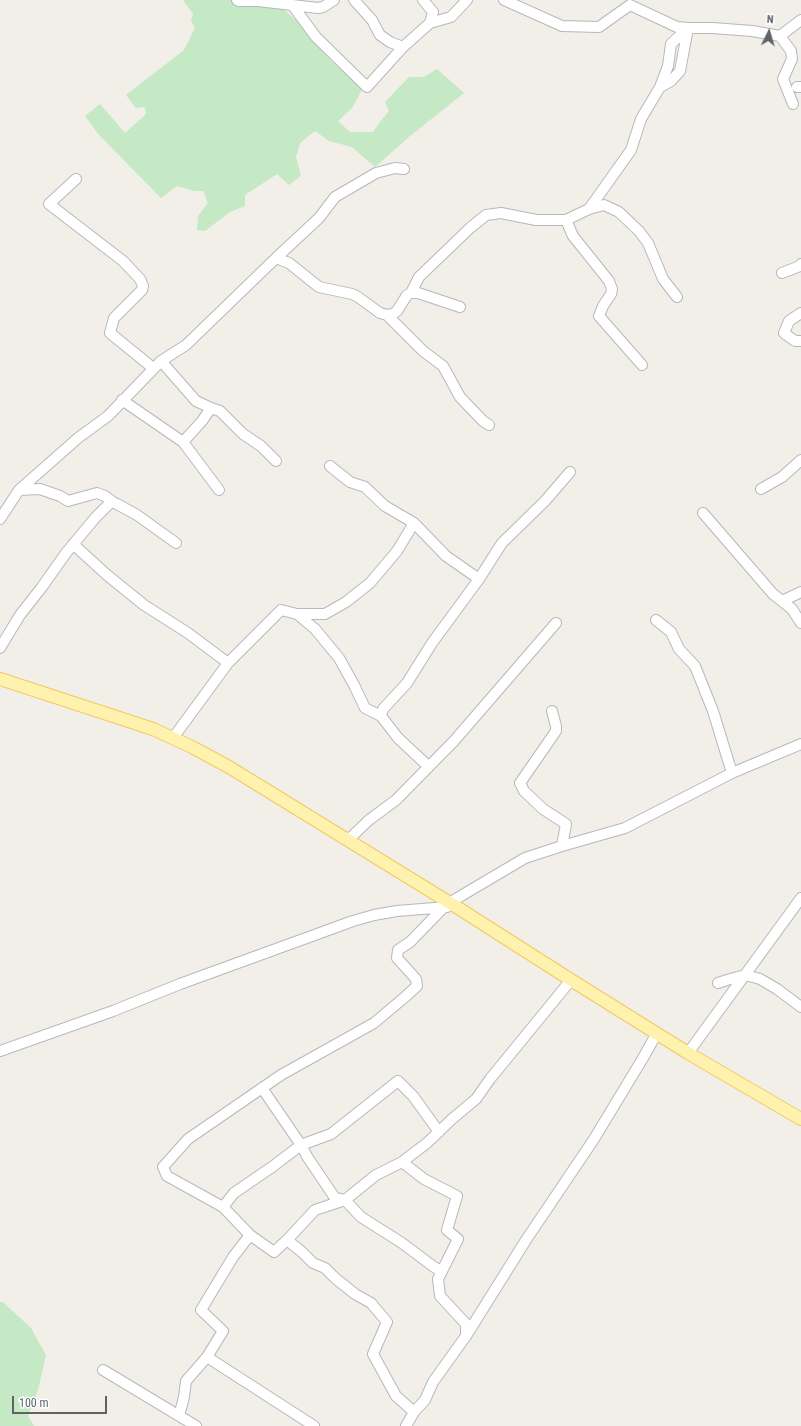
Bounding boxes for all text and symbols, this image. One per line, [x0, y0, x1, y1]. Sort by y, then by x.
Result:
north arrow [749, 12, 789, 52]
text: N [766, 13, 774, 26]
scale bar [14, 1388, 109, 1414]
text: 100 m [19, 1396, 49, 1410]

